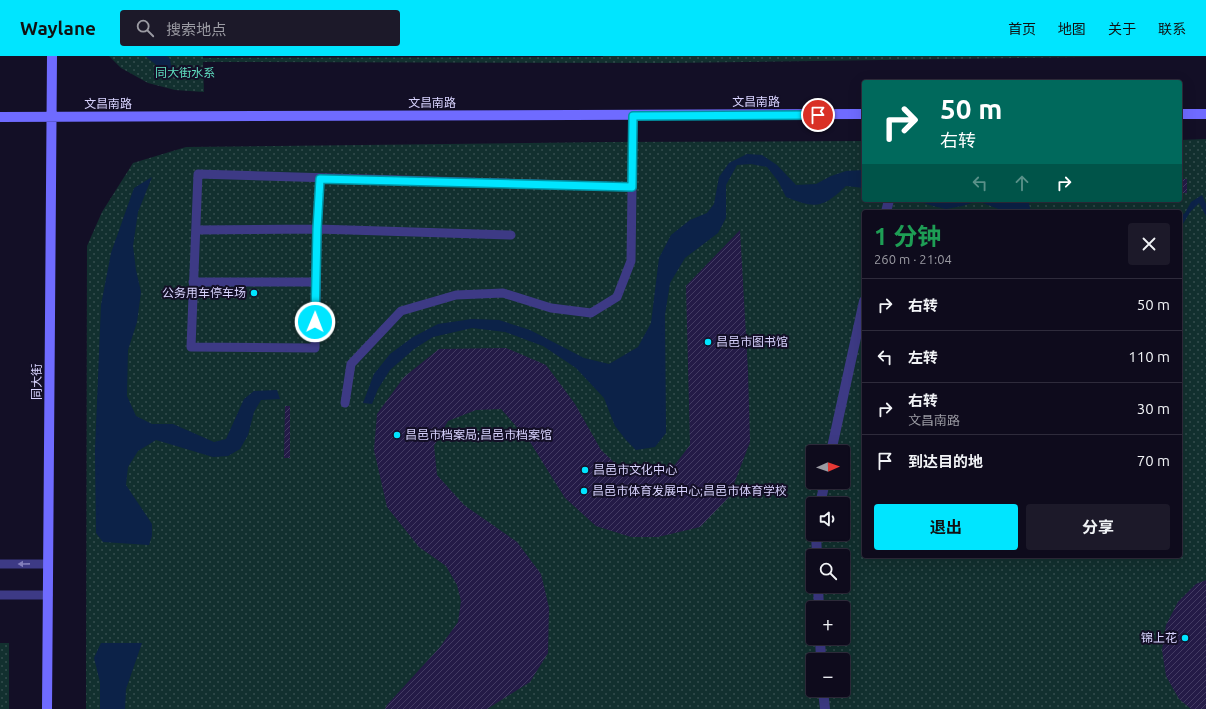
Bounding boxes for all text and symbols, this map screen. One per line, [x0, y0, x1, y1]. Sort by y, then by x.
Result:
search box [120, 10, 400, 46]
text: Waylane [20, 17, 96, 39]
icon: search [134, 17, 156, 39]
text: 搜索地点 [166, 21, 226, 38]
text: 首页 [1008, 21, 1036, 37]
text: 地图 [1058, 21, 1086, 37]
text: 关于 [1108, 21, 1136, 37]
text: 联系 [1158, 21, 1186, 37]
park label: 同大街水系 [155, 66, 215, 79]
text: 50 m [940, 93, 1002, 124]
street label: 文昌南路 [732, 95, 780, 108]
street label: 文昌南路 [408, 96, 456, 109]
icon: right [874, 96, 926, 148]
street label: 文昌南路 [84, 97, 132, 110]
pin [801, 98, 835, 132]
icon: arrive [807, 104, 829, 126]
text: 右转 [940, 130, 976, 150]
icon: left [969, 172, 991, 194]
icon: ahead [1011, 172, 1033, 194]
icon: right [1053, 172, 1075, 194]
text: 1 分钟 [874, 223, 941, 250]
button: close [1128, 223, 1170, 265]
text: 260 m · 21:04 [874, 252, 952, 266]
place label: 公务用车停车场 [162, 286, 246, 299]
marker: 公务用车停车场 [249, 288, 259, 298]
icon: right [874, 294, 896, 316]
text: 50 m [1137, 296, 1170, 313]
text: 右转 [908, 297, 938, 314]
position arrow [294, 301, 336, 343]
place label: 昌邑市图书馆 [716, 335, 788, 348]
marker: 昌邑市图书馆 [703, 337, 713, 347]
icon: left [874, 346, 896, 368]
text: 110 m [1128, 348, 1170, 365]
text: 左转 [908, 349, 938, 366]
street label: 同大街 [30, 364, 43, 400]
text: 右转 [908, 392, 938, 409]
icon: right [874, 398, 896, 420]
text: 30 m [1137, 400, 1170, 417]
text: 文昌南路 [908, 413, 960, 427]
place label: 昌邑市档案局;昌邑市档案馆 [405, 428, 552, 441]
marker: 昌邑市档案局;昌邑市档案馆 [392, 430, 402, 440]
north arrow [806, 445, 850, 489]
map controls [806, 445, 850, 697]
icon: arrive [874, 450, 896, 472]
text: 70 m [1137, 452, 1170, 469]
text: 到达目的地 [908, 453, 983, 470]
place label: 昌邑市文化中心 [593, 463, 677, 476]
marker: 昌邑市文化中心 [580, 465, 590, 475]
place label: 昌邑市体育发展中心;昌邑市体育学校 [592, 484, 787, 497]
marker: 昌邑市体育发展中心;昌邑市体育学校 [579, 486, 589, 496]
button: sound [806, 497, 850, 541]
button: 退出 [874, 504, 1018, 550]
button: 分享 [1026, 504, 1170, 550]
button: search [806, 549, 850, 593]
one-way arrow [17, 561, 30, 567]
button: + [806, 601, 850, 645]
place label: 锦上花 [1141, 631, 1177, 644]
marker: 锦上花 [1180, 633, 1190, 643]
button: − [806, 653, 850, 697]

